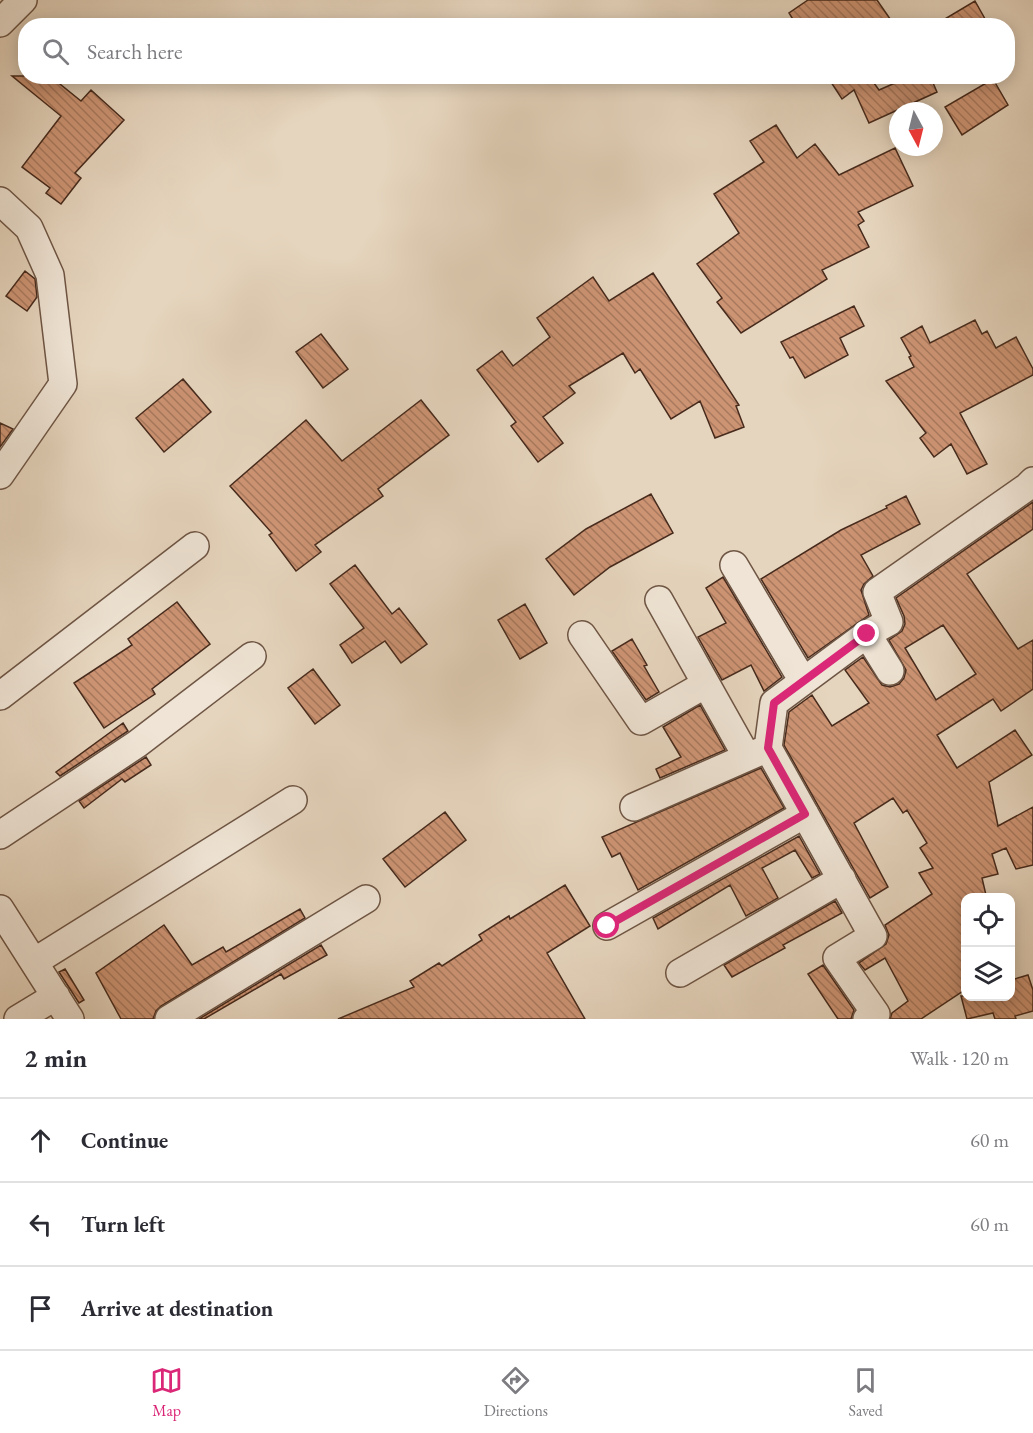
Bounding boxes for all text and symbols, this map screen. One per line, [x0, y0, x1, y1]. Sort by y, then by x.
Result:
search box [18, 18, 1015, 84]
icon: search [39, 35, 72, 68]
text: Search here [87, 37, 182, 66]
north arrow [889, 102, 943, 156]
route end [853, 620, 879, 646]
map controls [961, 893, 1015, 1001]
button: locate [961, 893, 1015, 947]
route start [593, 912, 619, 938]
button: layers [961, 947, 1015, 1001]
text: 2 min [24, 1041, 87, 1075]
text: Walk · 120 m [910, 1045, 1009, 1071]
icon: ahead [24, 1124, 57, 1157]
text: Continue [81, 1126, 168, 1155]
text: 60 m [970, 1127, 1009, 1153]
icon: left [24, 1208, 57, 1241]
text: Turn left [81, 1210, 165, 1239]
text: 60 m [970, 1211, 1009, 1237]
icon: arrive [24, 1292, 57, 1325]
text: Arrive at destination [81, 1294, 273, 1323]
tab: Map [150, 1364, 183, 1421]
tab: Directions [484, 1364, 548, 1421]
tab: Saved [848, 1364, 883, 1421]

